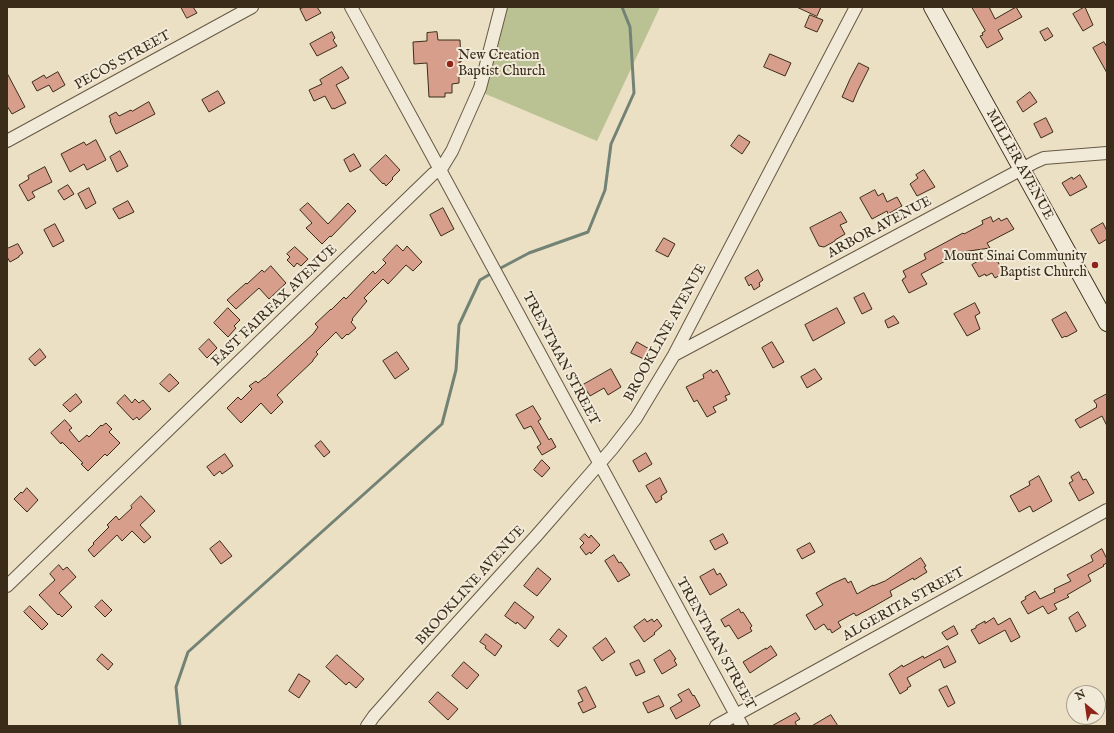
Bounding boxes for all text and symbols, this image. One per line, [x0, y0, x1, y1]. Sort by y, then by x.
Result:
street label: PECOS STREET [72, 28, 174, 94]
place label: New Creation Baptist Church [458, 48, 545, 80]
marker: New Creation Baptist Church [445, 59, 455, 69]
street label: MILLER AVENUE [982, 107, 1056, 223]
street label: ARBOR AVENUE [825, 193, 935, 263]
street label: EAST FAIRFAX AVENUE [209, 242, 341, 370]
place label: Mount Sinai Community Baptist Church [944, 249, 1087, 282]
marker: Mount Sinai Community Baptist Church [1090, 260, 1100, 270]
street label: BROOKLINE AVENUE [621, 261, 711, 405]
street label: TRENTMAN STREET [518, 290, 602, 428]
street label: BROOKLINE AVENUE [413, 523, 529, 649]
street label: ALGERITA STREET [840, 565, 968, 645]
street label: TRENTMAN STREET [672, 575, 758, 713]
north arrow [1066, 685, 1106, 725]
text: N [1073, 687, 1088, 704]

